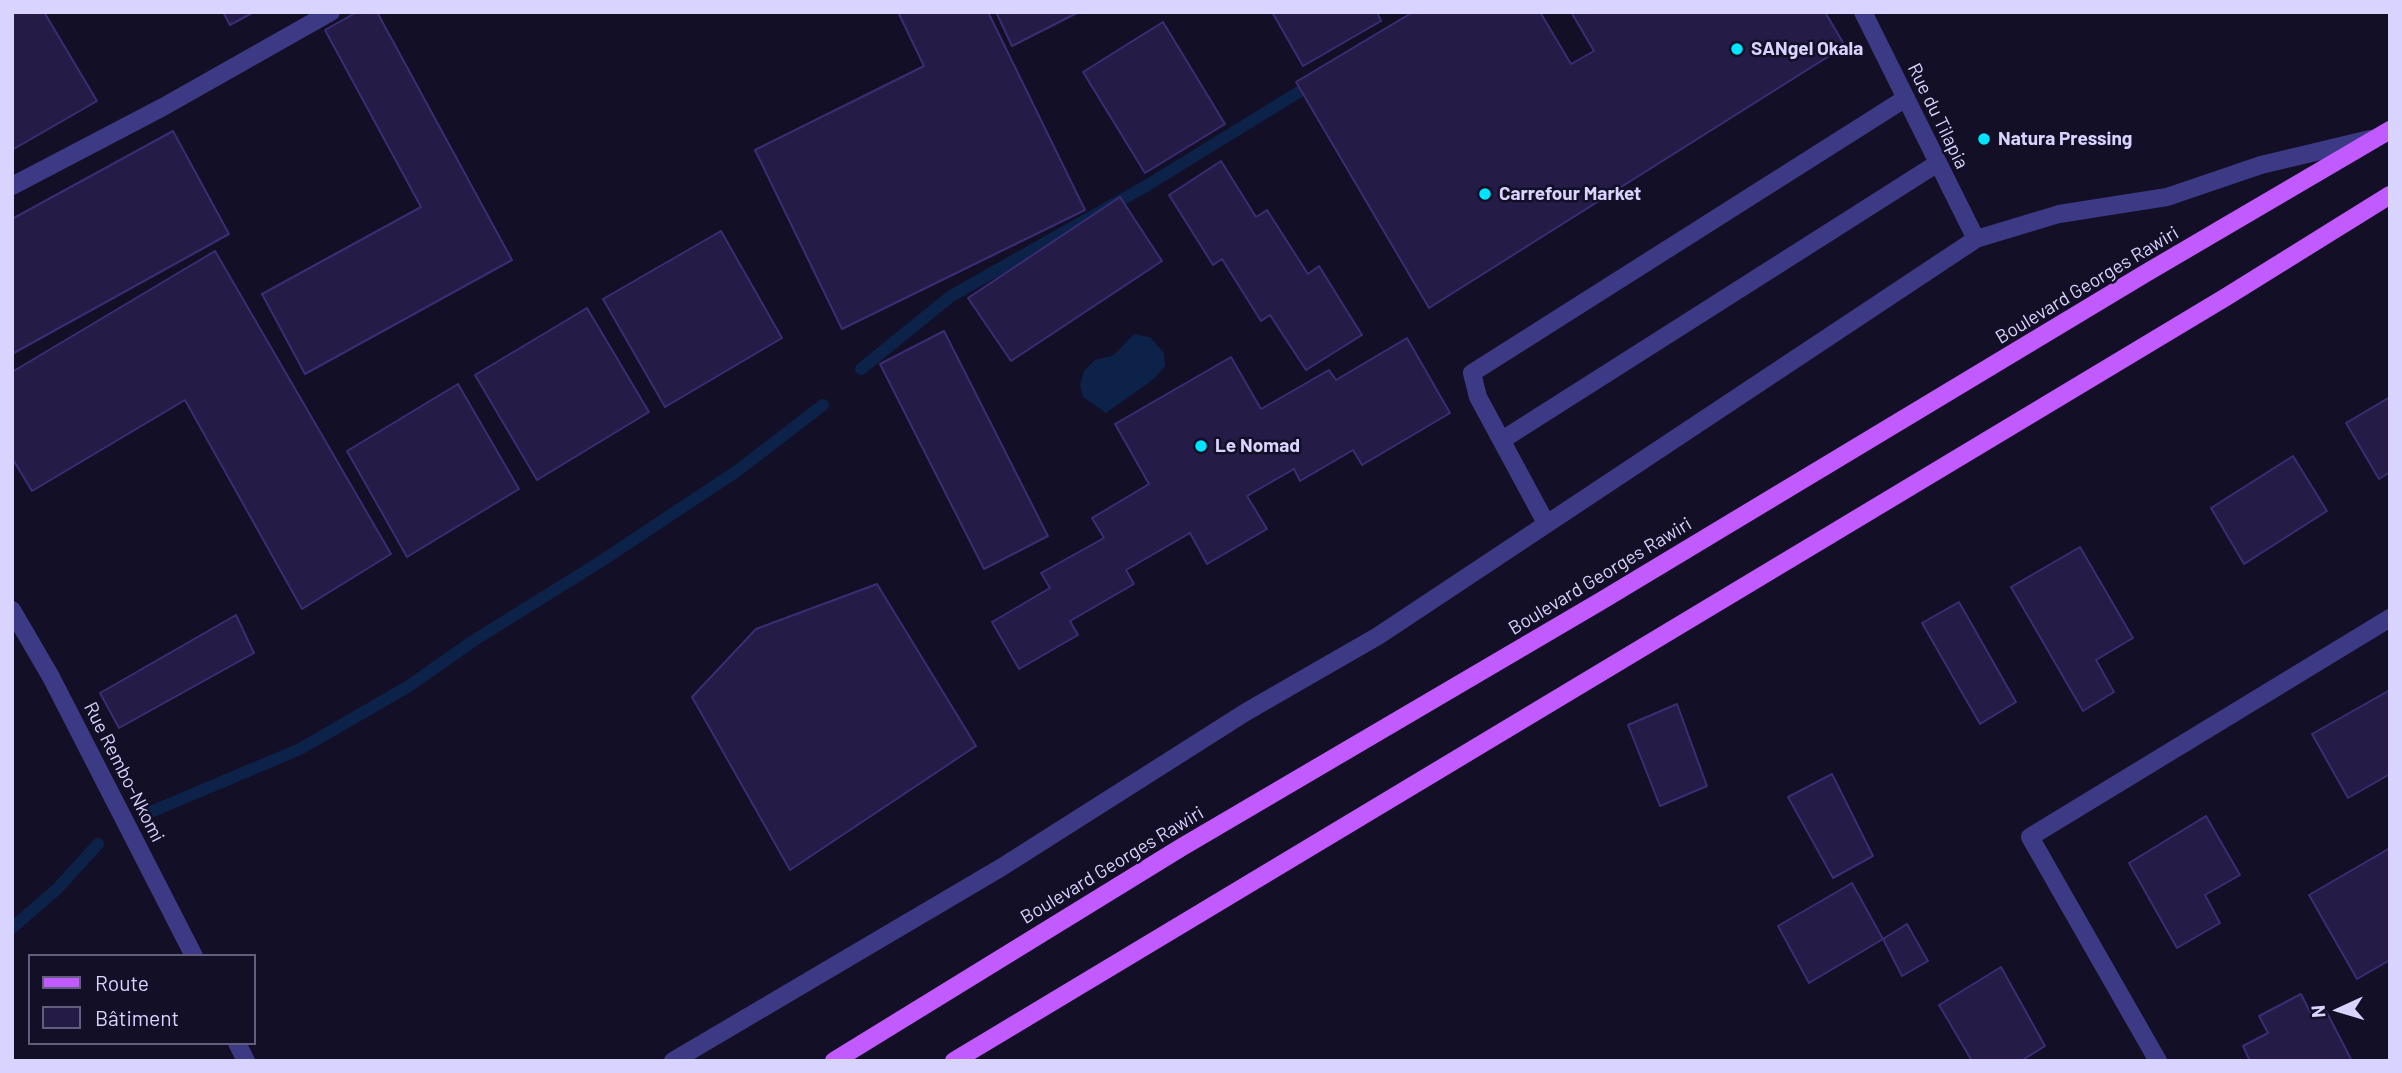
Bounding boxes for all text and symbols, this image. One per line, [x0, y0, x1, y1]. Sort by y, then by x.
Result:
place label: SANgel Okala [1751, 38, 1863, 60]
marker: SANgel Okala [1729, 41, 1745, 57]
street label: Rue du Tilapia [1903, 59, 1973, 173]
place label: Natura Pressing [1998, 128, 2132, 150]
marker: Natura Pressing [1976, 131, 1992, 147]
place label: Carrefour Market [1499, 183, 1641, 205]
marker: Carrefour Market [1477, 186, 1493, 202]
street label: Boulevard Georges Rawiri [1991, 221, 2183, 349]
place label: Le Nomad [1215, 435, 1300, 457]
marker: Le Nomad [1193, 438, 1209, 454]
street label: Boulevard Georges Rawiri [1504, 512, 1696, 640]
street label: Rue Rembo-Nkomi [79, 698, 169, 846]
street label: Boulevard Georges Rawiri [1016, 801, 1208, 929]
legend [28, 954, 256, 1045]
text: Route [95, 970, 149, 995]
north arrow [2304, 975, 2374, 1045]
text: N [2306, 1004, 2329, 1019]
text: Bâtiment [95, 1005, 179, 1030]

